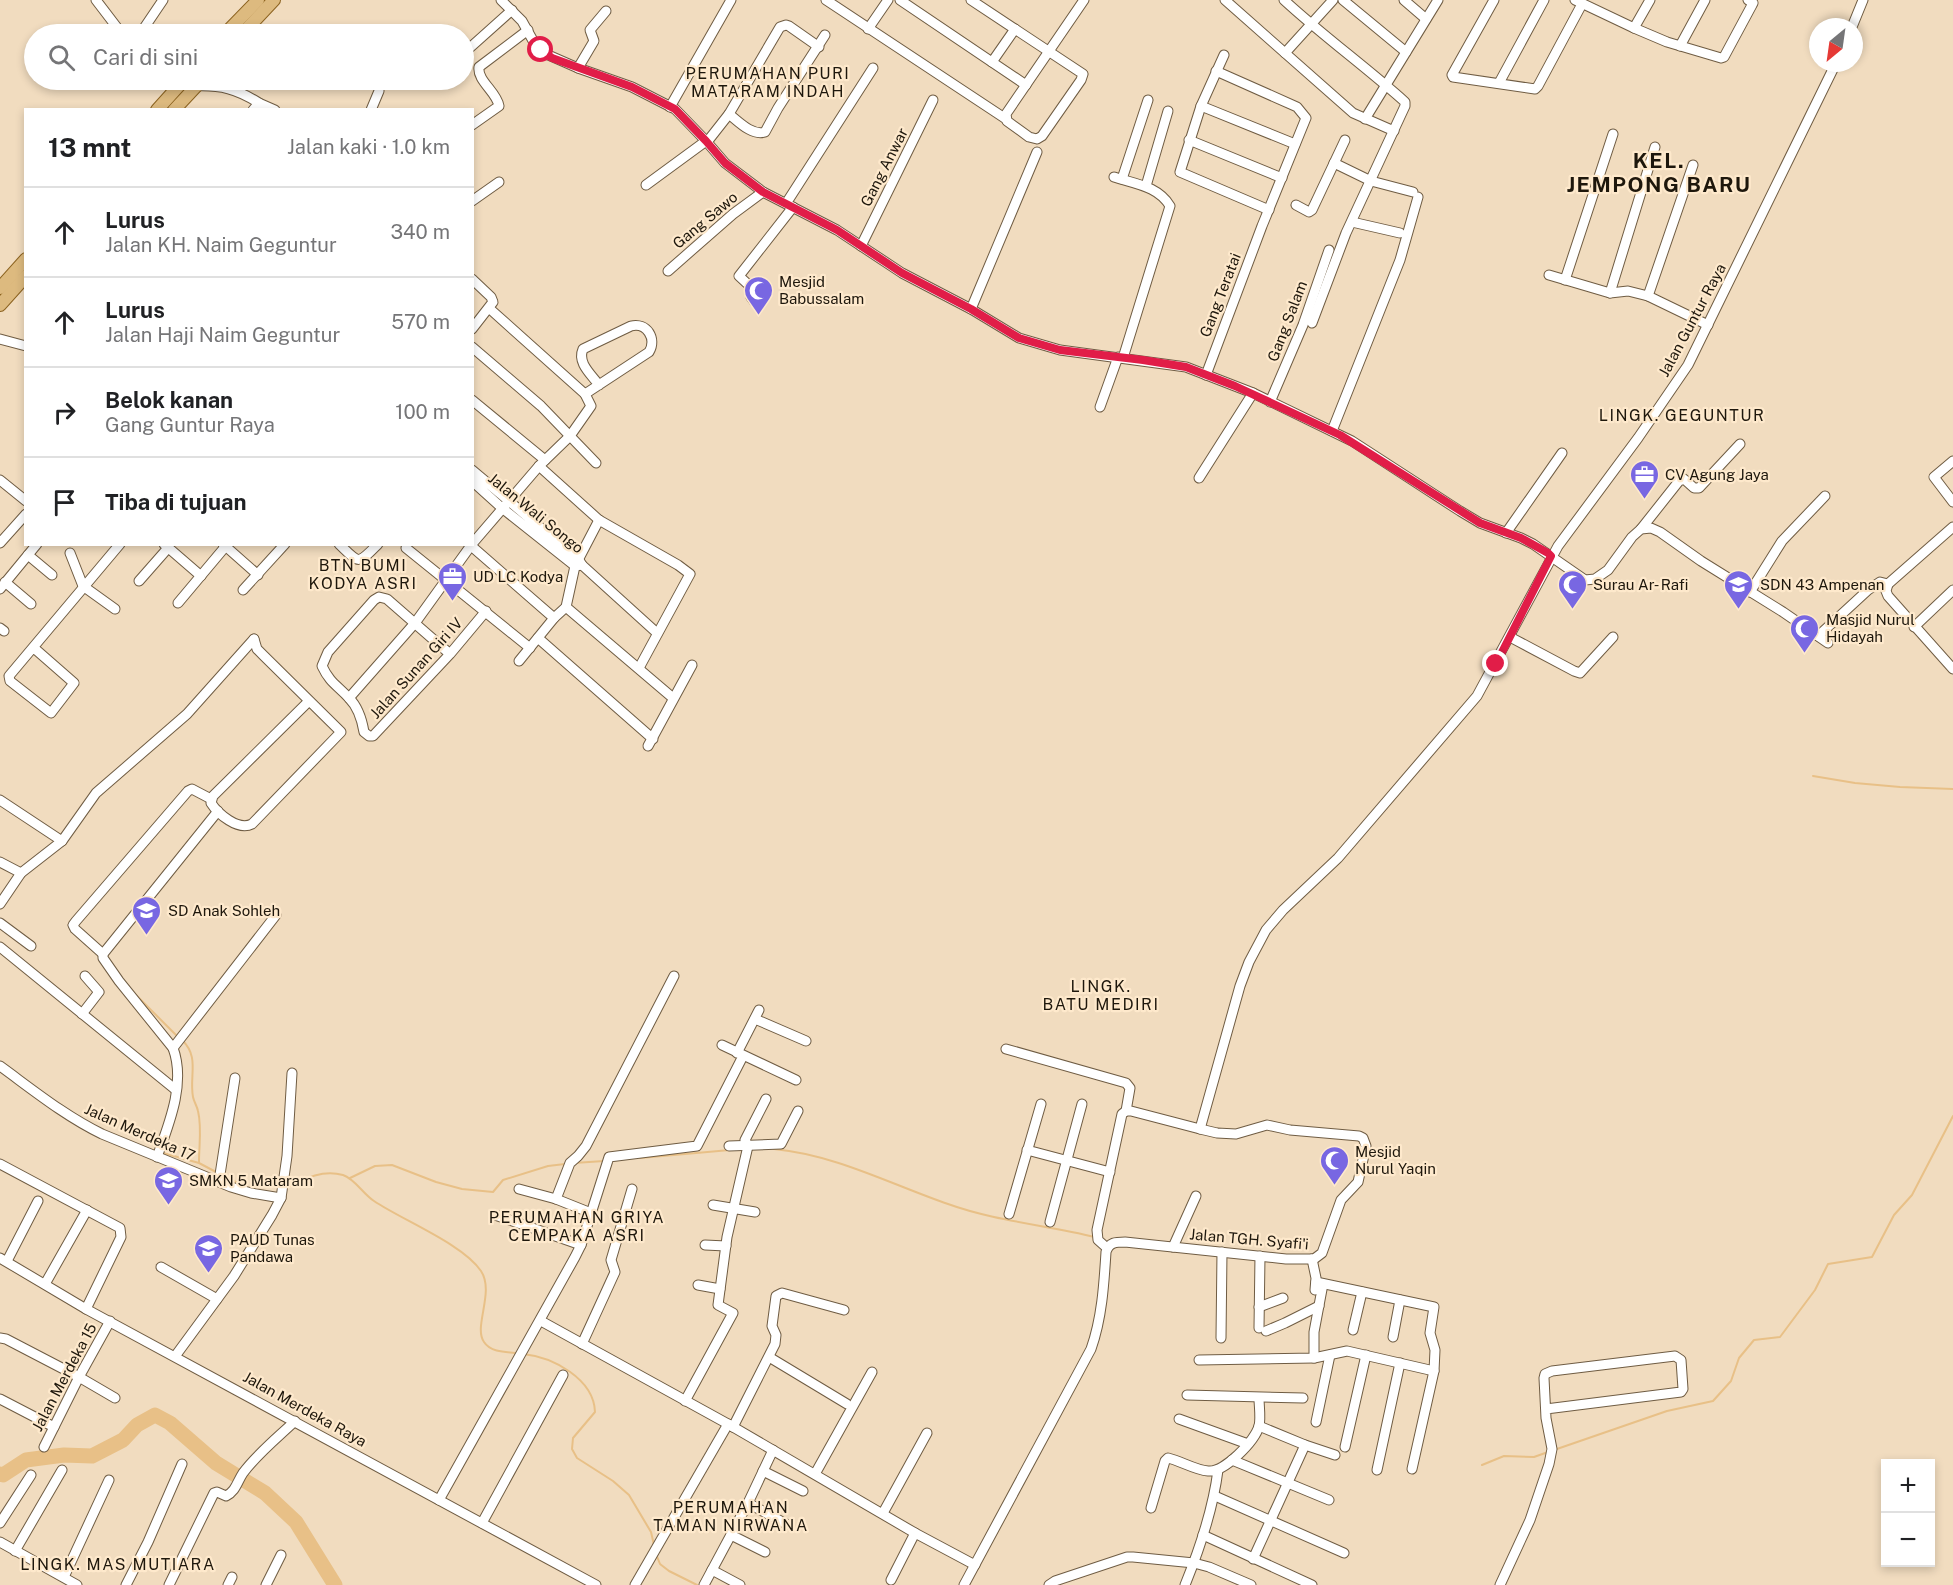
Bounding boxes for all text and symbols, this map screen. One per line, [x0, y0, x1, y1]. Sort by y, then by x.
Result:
north arrow [1809, 18, 1863, 72]
search box [24, 24, 474, 90]
route start [527, 36, 553, 62]
icon: search [45, 41, 78, 74]
text: Cari di sini [93, 44, 198, 70]
district label: PERUMAHAN PURI MATARAM INDAH [686, 64, 850, 101]
street label: Gang Anwar [857, 125, 911, 209]
text: 13 mnt [48, 132, 131, 163]
text: Jalan kaki · 1.0 km [287, 135, 450, 159]
district label: KEL. JEMPONG BARU [1567, 148, 1751, 197]
street label: Gang Sawo [669, 188, 741, 252]
text: Lurus [105, 207, 165, 233]
icon: ahead [48, 216, 81, 249]
text: 340 m [390, 220, 450, 244]
text: Jalan KH. Naim Geguntur [105, 233, 337, 257]
street label: Gang Teratai [1196, 251, 1244, 339]
street label: Jalan Guntur Raya [1655, 261, 1729, 379]
place label: Mesjid Babussalam [779, 273, 864, 307]
mosque icon: Mesjid Babussalam [742, 274, 774, 316]
street label: Gang Salam [1264, 278, 1310, 364]
text: Lurus [105, 297, 165, 323]
icon: ahead [48, 306, 81, 339]
text: 570 m [391, 310, 450, 334]
text: Jalan Haji Naim Geguntur [105, 323, 340, 347]
text: Belok kanan [105, 387, 233, 413]
icon: right [48, 396, 81, 429]
text: 100 m [395, 400, 450, 424]
district label: LINGK. GEGUNTUR [1599, 406, 1765, 425]
text: Gang Guntur Raya [105, 413, 275, 437]
office icon: CV Agung Jaya [1628, 458, 1660, 500]
place label: CV Agung Jaya [1665, 466, 1769, 483]
street label: Jalan Wali Songo [485, 469, 587, 557]
icon: arrive [48, 486, 81, 519]
text: Tiba di tujuan [105, 489, 246, 515]
district label: BTN BUMI KODYA ASRI [309, 556, 417, 593]
office icon: UD LC Kodya [436, 560, 468, 602]
place label: UD LC Kodya [473, 568, 563, 585]
mosque icon: Surau Ar- Rafi [1556, 568, 1588, 610]
school or university icon: SDN 43 Ampenan [1723, 568, 1755, 610]
place label: Surau Ar- Rafi [1593, 576, 1688, 593]
place label: SDN 43 Ampenan [1760, 576, 1885, 593]
place label: Masjid Nurul Hidayah [1826, 611, 1915, 645]
mosque icon: Masjid Nurul Hidayah [1789, 612, 1821, 654]
street label: Jalan Sunan Giri IV [366, 614, 466, 722]
route end [1482, 650, 1508, 676]
school or university icon: SD Anak Sohleh [131, 894, 163, 936]
place label: SD Anak Sohleh [168, 902, 280, 919]
district label: LINGK. BATU MEDIRI [1043, 977, 1159, 1014]
street label: Jalan Merdeka 17 [82, 1100, 198, 1164]
place label: Mesjid Nurul Yaqin [1355, 1143, 1436, 1177]
mosque icon: Mesjid Nurul Yaqin [1318, 1144, 1350, 1186]
school or university icon: SMKN 5 Mataram [152, 1164, 184, 1206]
place label: SMKN 5 Mataram [189, 1172, 313, 1189]
district label: PERUMAHAN GRIYA CEMPAKA ASRI [489, 1208, 665, 1245]
street label: Jalan TGH. Syafi'i [1189, 1225, 1309, 1253]
place label: PAUD Tunas Pandawa [230, 1231, 315, 1265]
school or university icon: PAUD Tunas Pandawa [193, 1232, 225, 1274]
street label: Jalan Merdeka 15 [28, 1320, 100, 1434]
street label: Jalan Merdeka Raya [240, 1368, 370, 1450]
map controls [1881, 1459, 1935, 1567]
button: + [1881, 1459, 1935, 1513]
district label: PERUMAHAN TAMAN NIRWANA [653, 1498, 809, 1535]
button: − [1881, 1513, 1935, 1567]
district label: LINGK. MAS MUTIARA [20, 1555, 216, 1574]

